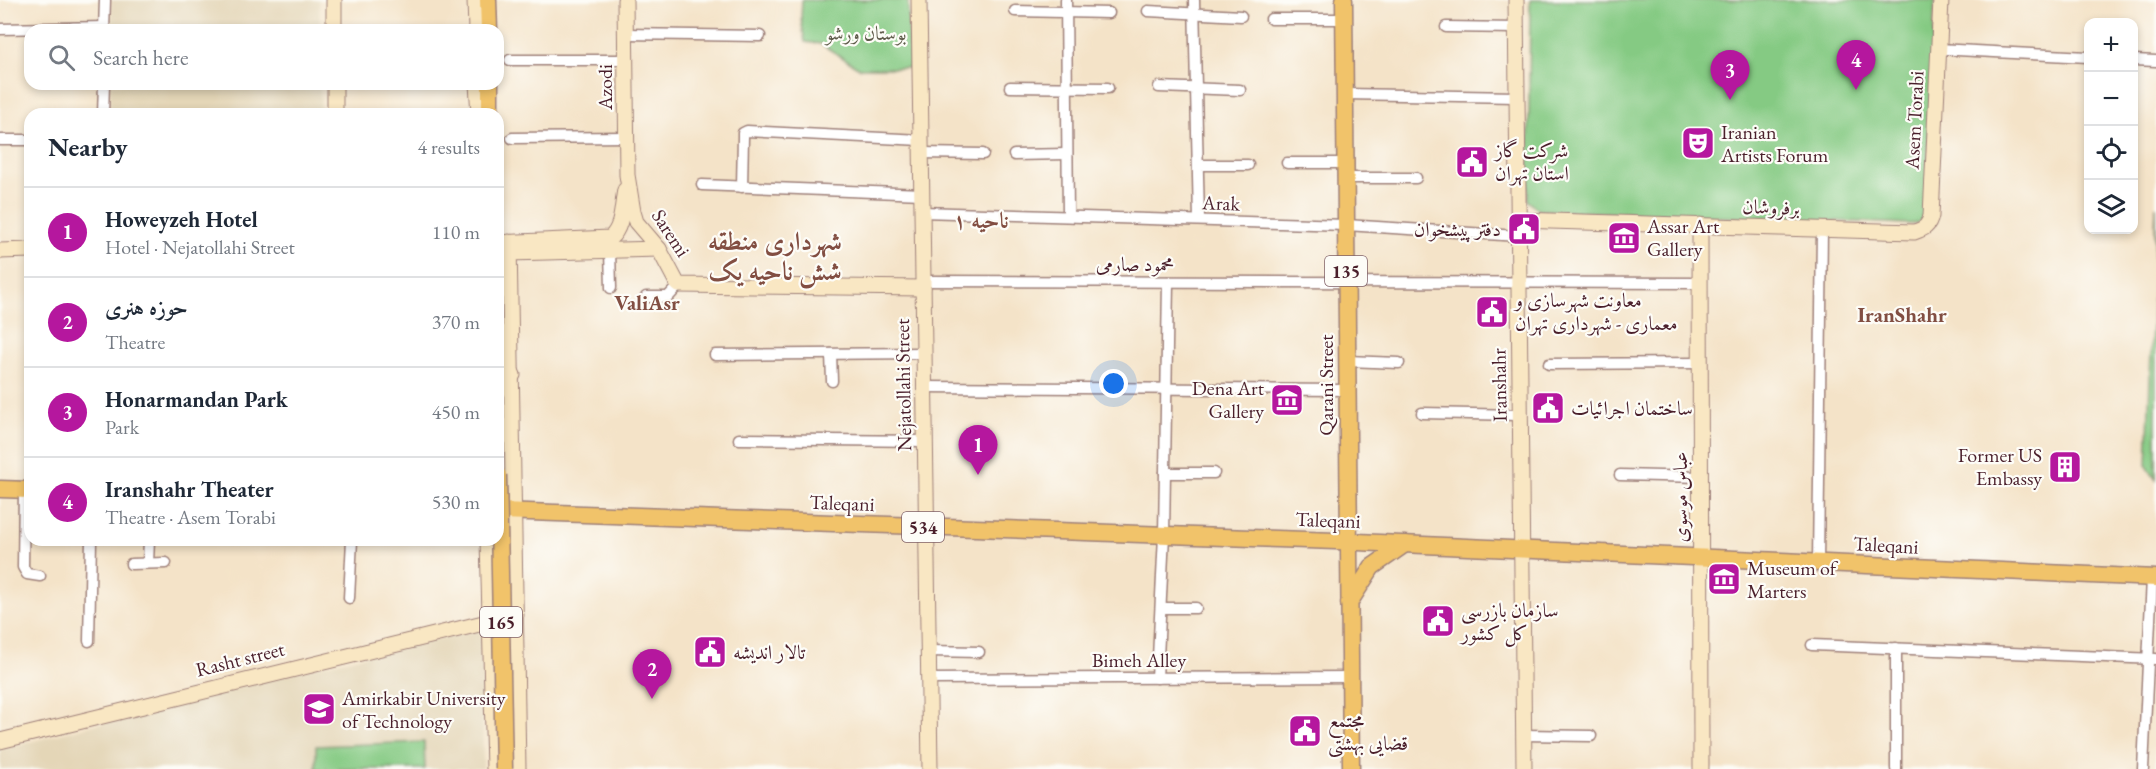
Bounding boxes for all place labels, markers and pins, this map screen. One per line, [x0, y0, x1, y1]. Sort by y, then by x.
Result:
pin: 4 [1836, 40, 1876, 90]
pin: 3 [1710, 51, 1750, 100]
place label: Iranian Artists Forum [1720, 119, 1829, 168]
theatre icon: Iranian Artists Forum [1680, 125, 1716, 161]
place label: شرکت گاز استان تهران [1493, 137, 1569, 186]
public building icon: شرکت گاز استان تهران [1454, 144, 1490, 180]
public building icon: دفتر پیشخوان [1506, 211, 1542, 247]
place label: Assar Art Gallery [1646, 213, 1720, 262]
place label: دفتر پیشخوان [1414, 216, 1501, 243]
museum icon: Assar Art Gallery [1606, 220, 1642, 256]
place label: معاونت شهرسازی و معماری - شهرداری تهران [1513, 287, 1677, 336]
public building icon: معاونت شهرسازی و معماری - شهرداری تهران [1474, 294, 1510, 330]
place label: Dena Art Gallery [1192, 375, 1265, 424]
museum icon: Dena Art Gallery [1269, 382, 1305, 418]
public building icon: ساختمان اجرائیات [1530, 390, 1566, 426]
place label: ساختمان اجرائیات [1571, 395, 1693, 421]
pin: 1 [958, 426, 998, 475]
place label: Former US Embassy [1958, 442, 2042, 491]
building icon: Former US Embassy [2047, 449, 2083, 485]
place label: Museum of Marters [1747, 555, 1839, 604]
museum icon: Museum of Marters [1706, 561, 1742, 597]
place label: سازمان بازرسی کل کشور [1459, 597, 1559, 647]
public building icon: سازمان بازرسی کل کشور [1420, 603, 1456, 639]
public building icon: تالار اندیشه [692, 634, 728, 670]
place label: تالار اندیشه [733, 639, 806, 665]
pin: 2 [632, 650, 672, 699]
place label: Amirkabir University of Technology [341, 685, 506, 734]
school or university icon: Amirkabir University of Technology [301, 691, 337, 727]
place label: مجتمع قضایی بهشتی [1328, 707, 1408, 758]
public building icon: مجتمع قضایی بهشتی [1287, 713, 1323, 749]

